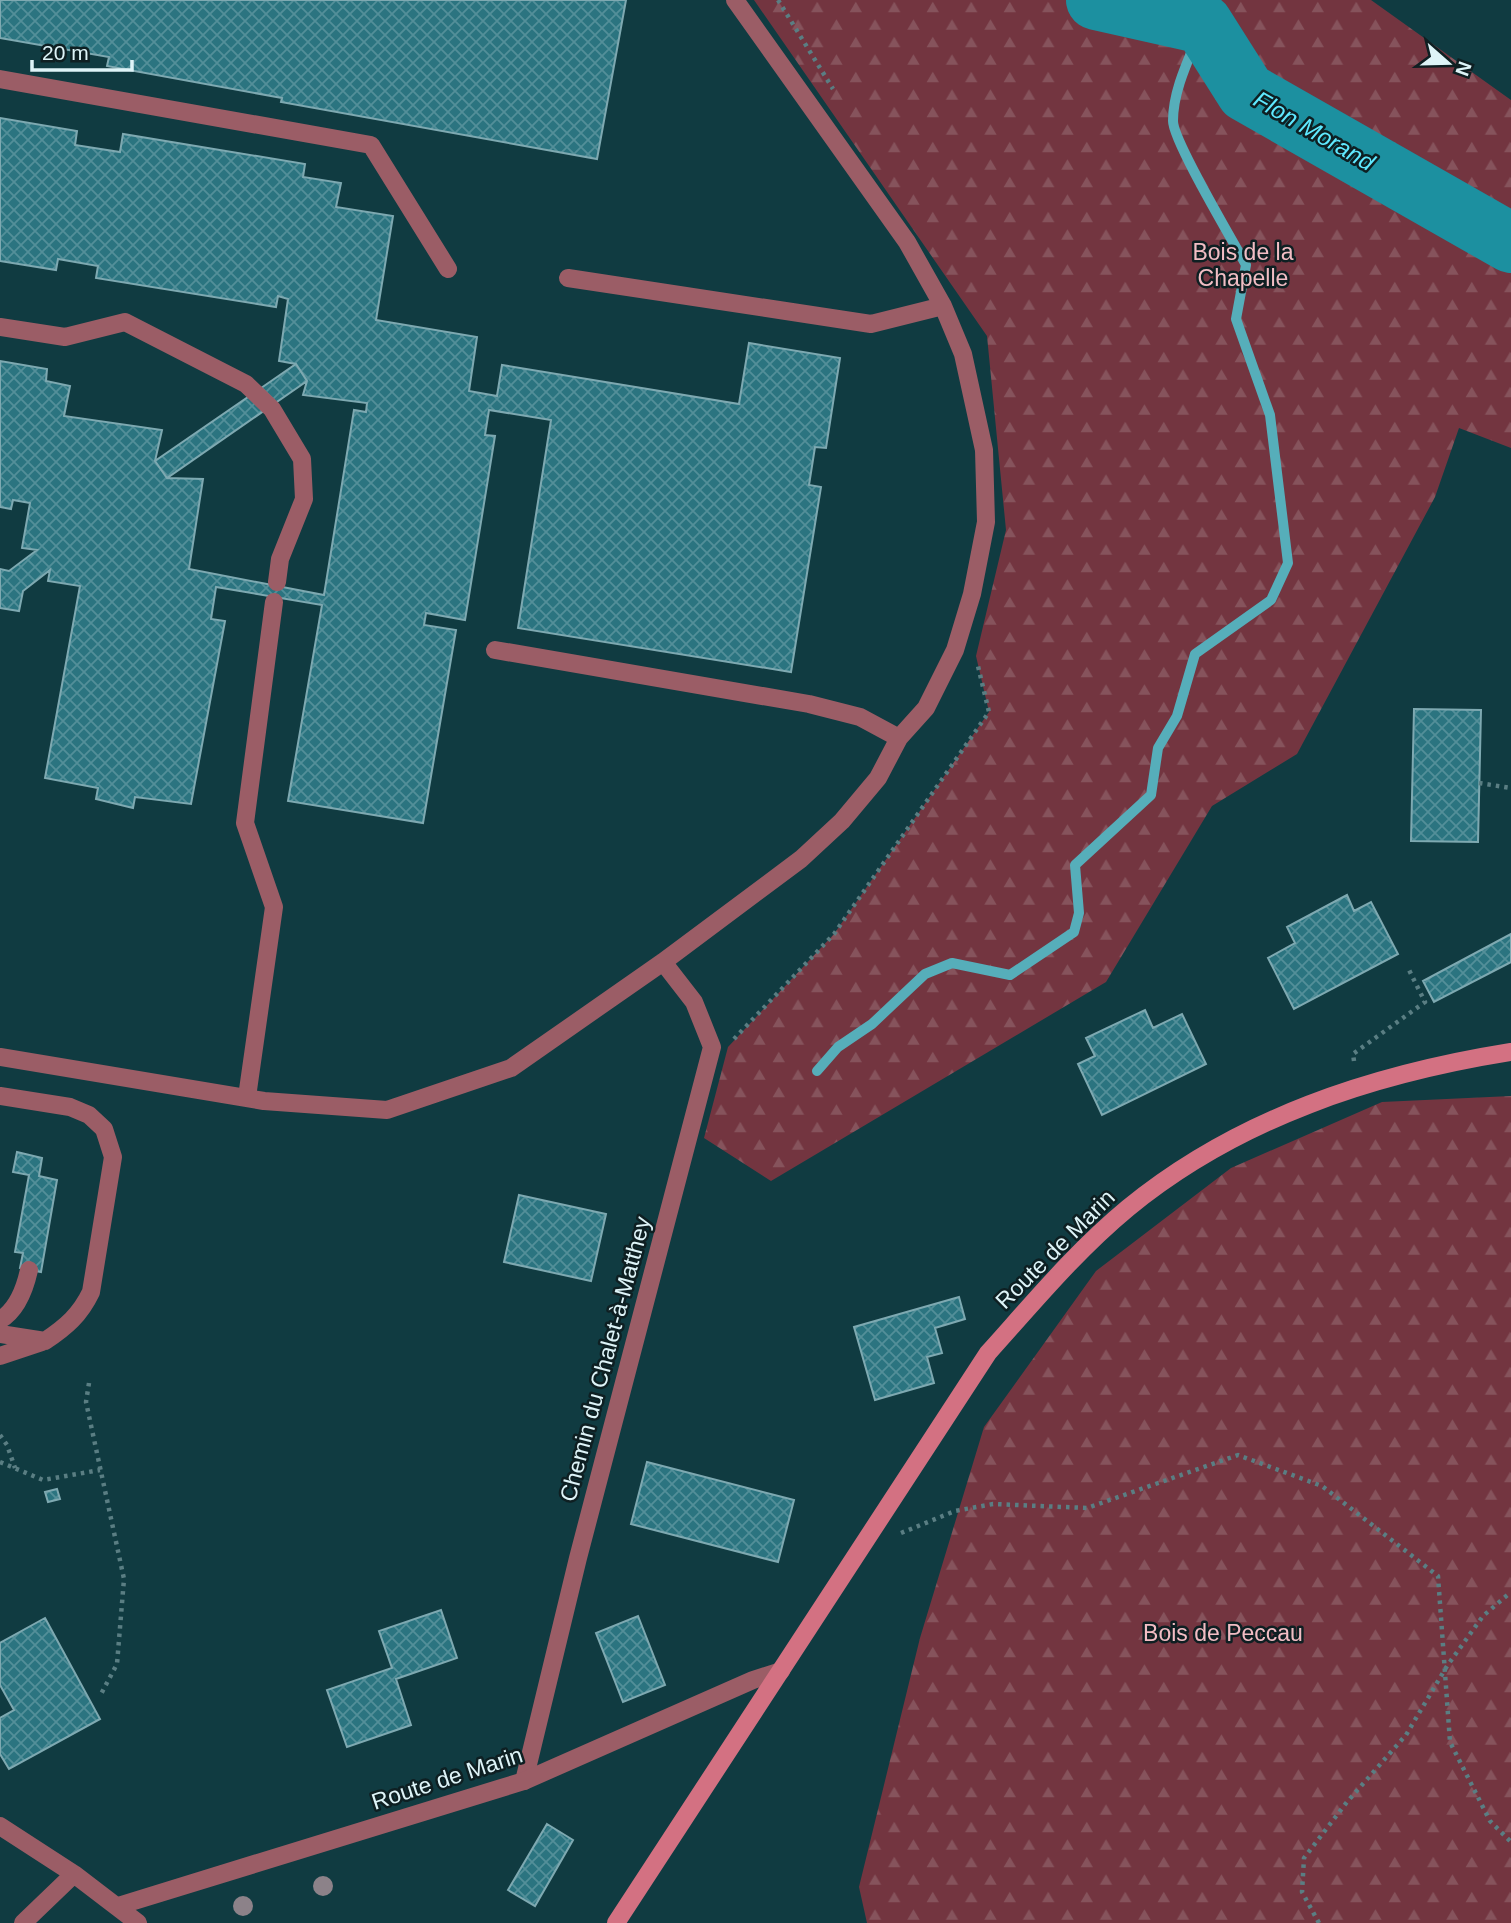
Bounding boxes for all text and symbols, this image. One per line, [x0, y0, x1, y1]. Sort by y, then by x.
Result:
scale bar [32, 28, 131, 72]
north arrow [1413, 28, 1483, 98]
text: 20 m [42, 41, 89, 64]
text: N [1451, 59, 1476, 79]
water label: Flon Morand [1249, 85, 1380, 176]
park label: Bois de la Chapelle [1192, 239, 1294, 291]
street label: Route de Marin [990, 1184, 1120, 1314]
street label: Chemin du Chalet-à-Matthey [554, 1213, 656, 1504]
park label: Bois de Peccau [1143, 1620, 1303, 1646]
street label: Route de Marin [368, 1741, 526, 1815]

